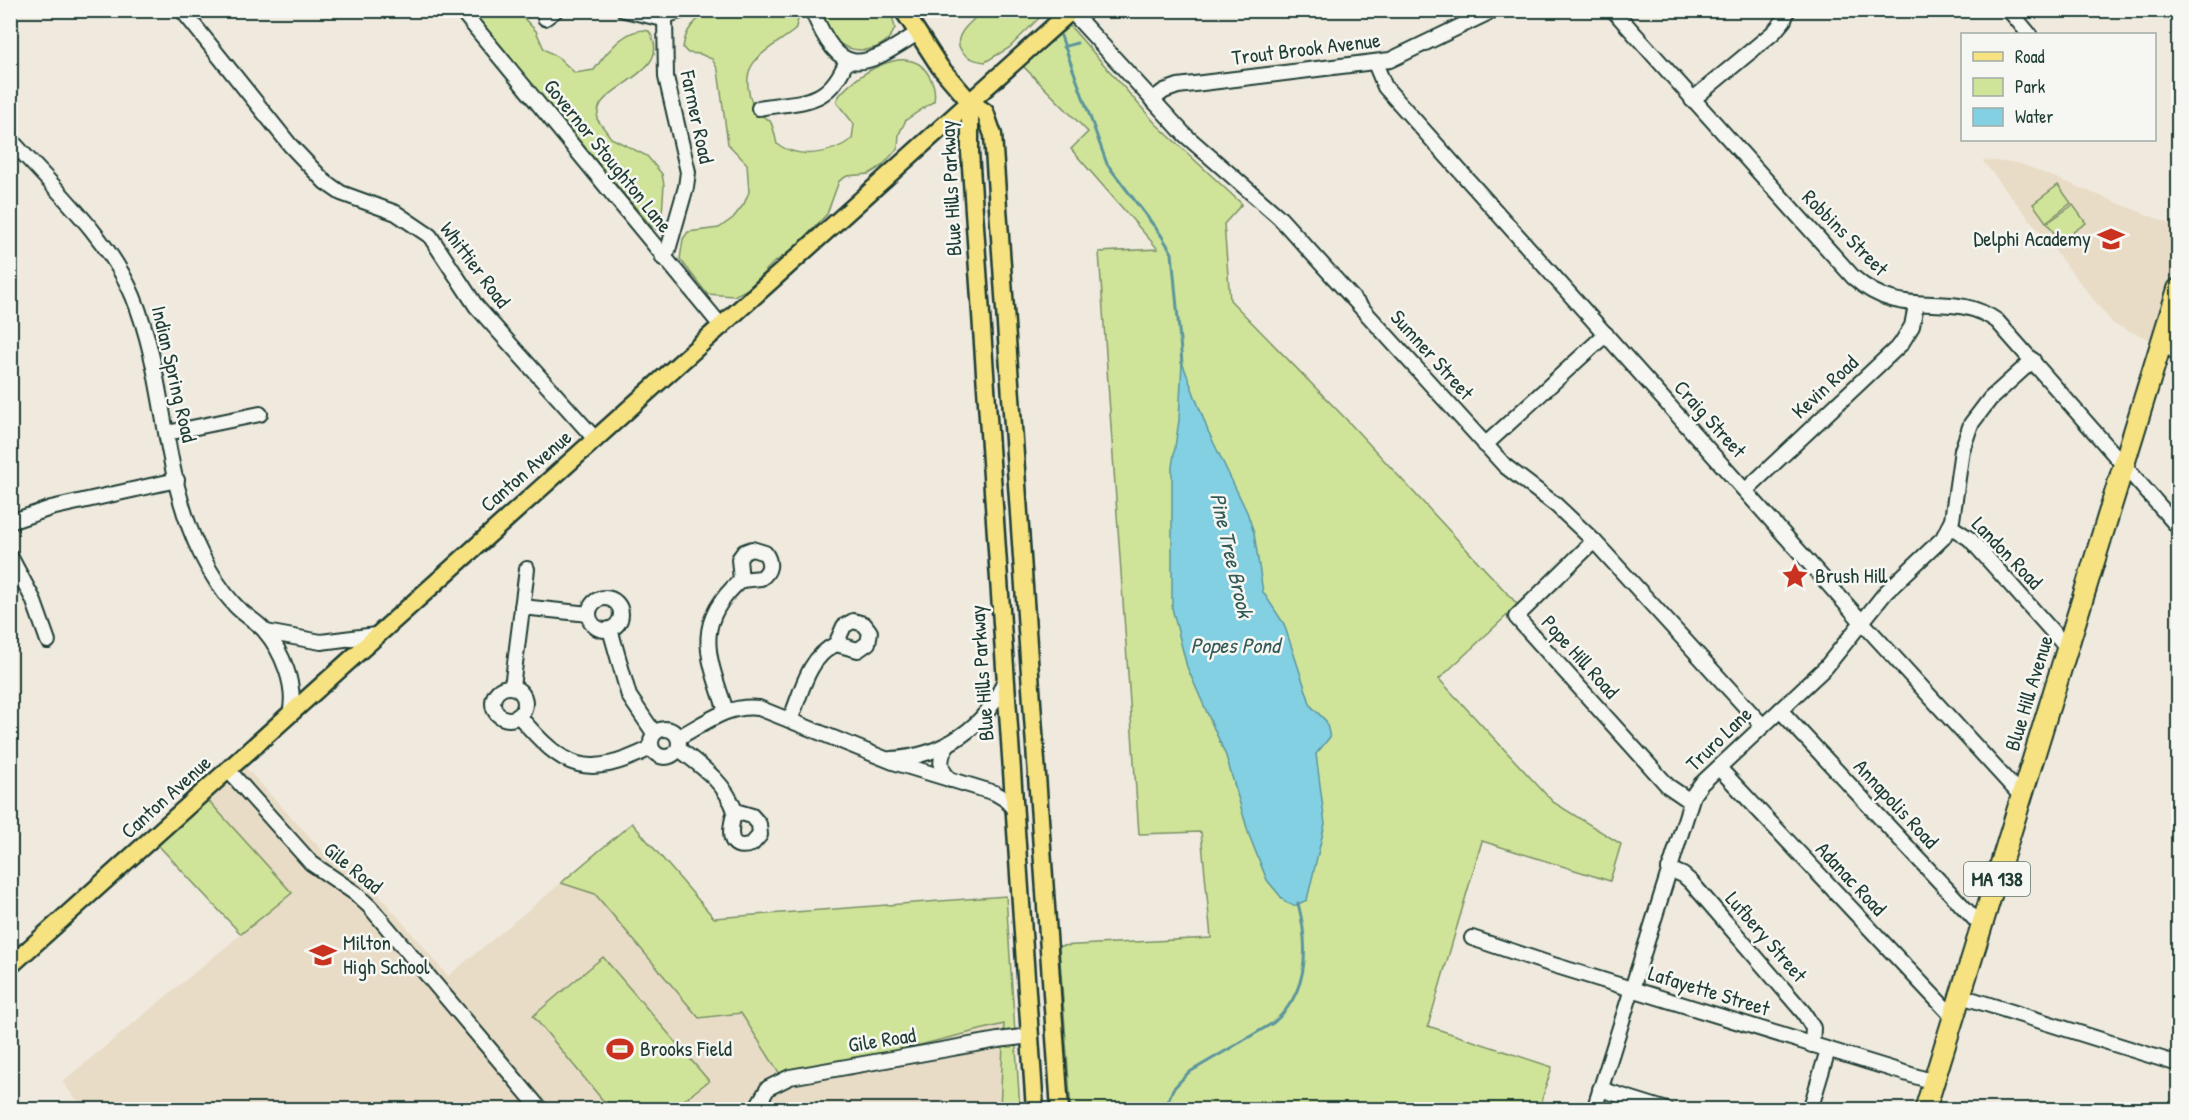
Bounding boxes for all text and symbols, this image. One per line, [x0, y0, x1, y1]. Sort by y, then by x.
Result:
street label: Trout Brook Avenue [1230, 25, 1382, 72]
legend [1961, 33, 2156, 141]
text: Road [2015, 44, 2045, 69]
street label: Farmer Road [673, 67, 721, 166]
street label: Governor Stoughton Lane [537, 73, 679, 239]
text: Park [2015, 74, 2046, 99]
text: Water [2015, 104, 2053, 129]
street label: Blue Hills Parkway [932, 119, 969, 257]
street label: Robbins Street [1796, 183, 1896, 283]
street label: Whittier Road [433, 216, 517, 314]
place label: Delphi Academy [1973, 224, 2091, 253]
school or university icon: Delphi Academy [2096, 224, 2126, 254]
street label: Indian Spring Road [145, 303, 204, 445]
street label: Sumner Street [1384, 303, 1481, 407]
street label: Kevin Road [1785, 348, 1864, 425]
street label: Craig Street [1668, 373, 1754, 464]
street label: Canton Avenue [474, 423, 578, 518]
water label: Pine Tree Brook [1203, 490, 1261, 622]
street label: Landon Road [1965, 510, 2049, 595]
place icon: Brush Hill [1780, 561, 1810, 591]
place label: Brush Hill [1815, 561, 1888, 590]
street label: Blue Hills Parkway [962, 604, 1001, 742]
street label: Pope Hill Road [1535, 608, 1626, 705]
water label: Popes Pond [1190, 630, 1283, 660]
street label: Blue Hill Avenue [1997, 631, 2060, 754]
street label: Truro Lane [1679, 700, 1758, 777]
street label: Canton Avenue [114, 748, 217, 845]
street label: Annapolis Road [1847, 753, 1945, 855]
street label: Gile Road [318, 835, 389, 900]
street label: Adanac Road [1809, 835, 1893, 922]
road number: MA 138 [1964, 862, 2030, 896]
street label: Lufbery Street [1719, 885, 1814, 989]
place label: Milton High School [343, 928, 430, 981]
school or university icon: Milton High School [308, 940, 338, 970]
street label: Lafayette Street [1645, 958, 1774, 1023]
street label: Gile Road [846, 1020, 918, 1059]
sports icon: Brooks Field [605, 1034, 635, 1064]
place label: Brooks Field [640, 1034, 732, 1063]

